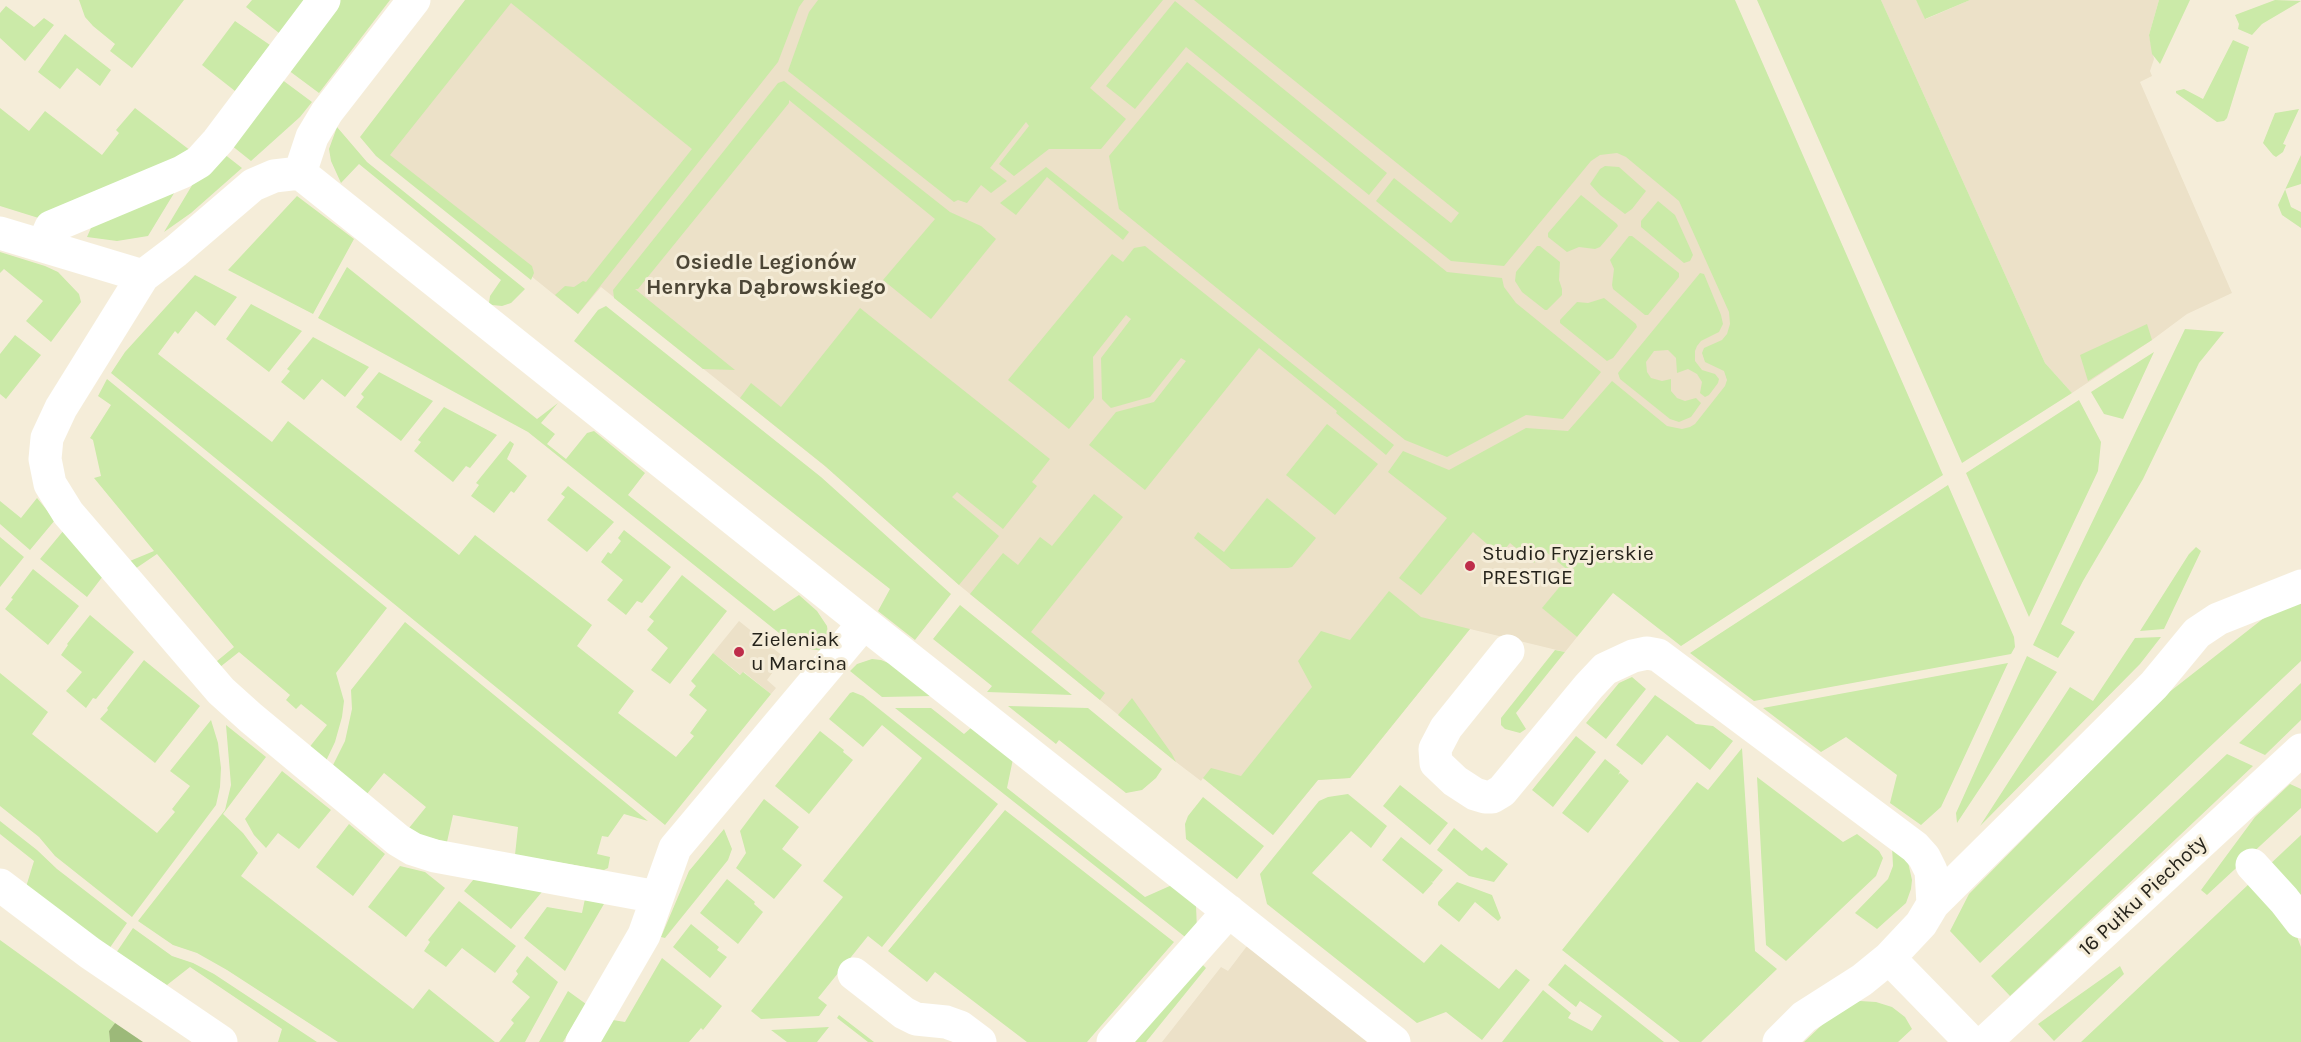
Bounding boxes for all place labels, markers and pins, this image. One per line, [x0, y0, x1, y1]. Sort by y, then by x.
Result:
place label: Studio Fryzjerskie PRESTIGE [1482, 541, 1654, 591]
marker: Studio Fryzjerskie PRESTIGE [1463, 559, 1477, 573]
place label: Zieleniak u Marcina [751, 627, 847, 677]
marker: Zieleniak u Marcina [732, 645, 746, 659]

